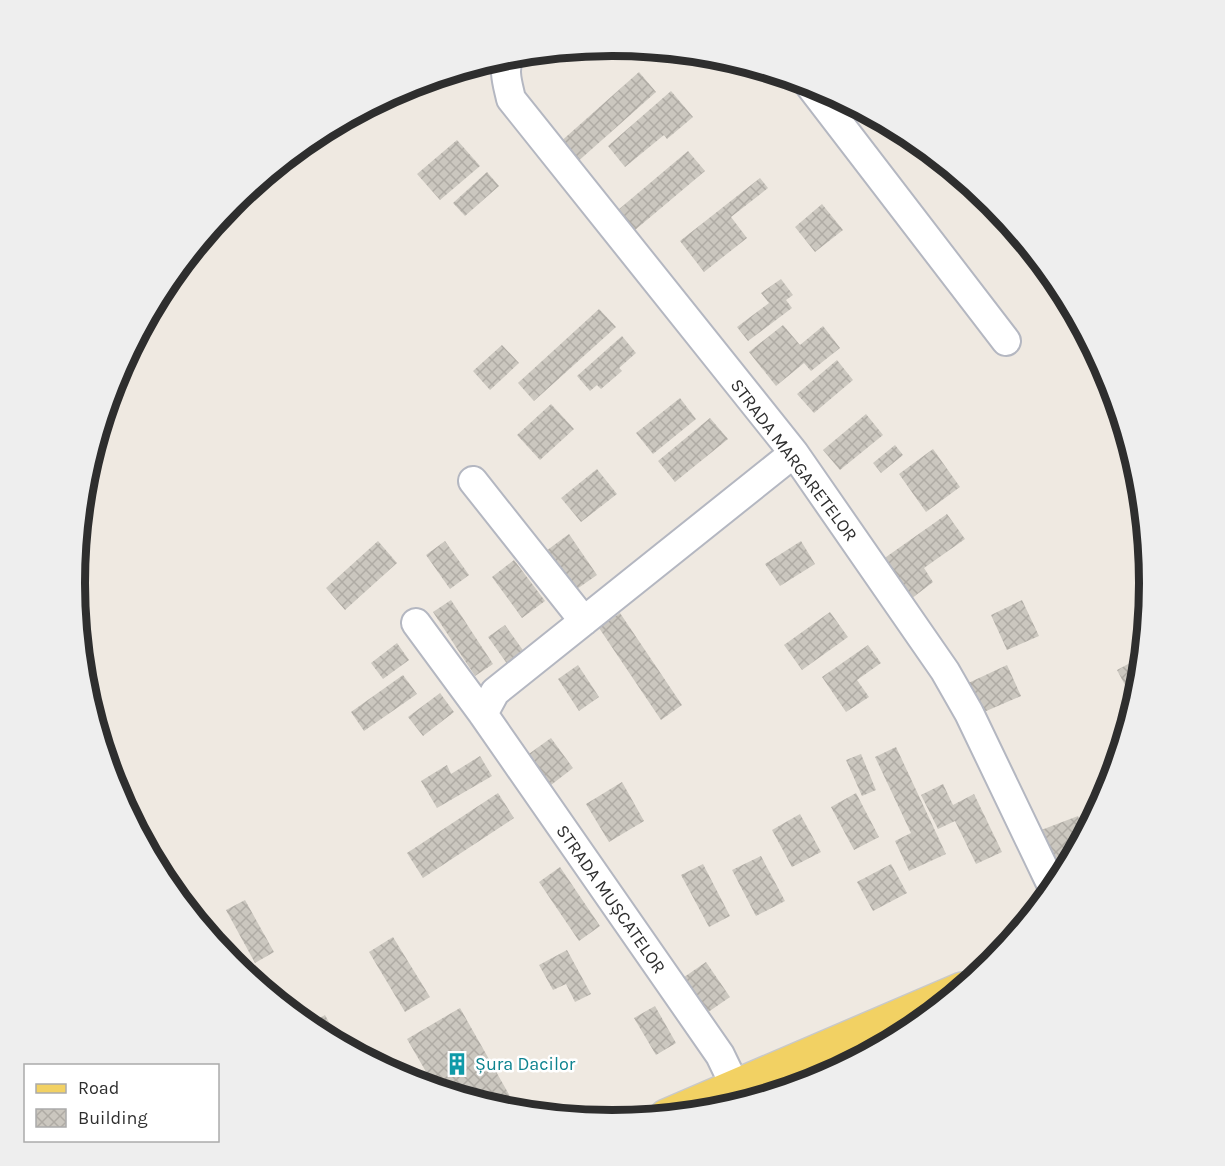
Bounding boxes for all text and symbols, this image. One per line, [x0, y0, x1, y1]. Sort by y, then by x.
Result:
street label: STRADA MARGARETELOR [726, 374, 862, 546]
street label: STRADA MUȘCATELOR [551, 820, 671, 978]
building icon: Șura Dacilor [444, 1051, 470, 1077]
place label: Șura Dacilor [475, 1053, 576, 1075]
legend [24, 1064, 219, 1142]
text: Road [78, 1077, 119, 1099]
text: Building [78, 1107, 148, 1129]

